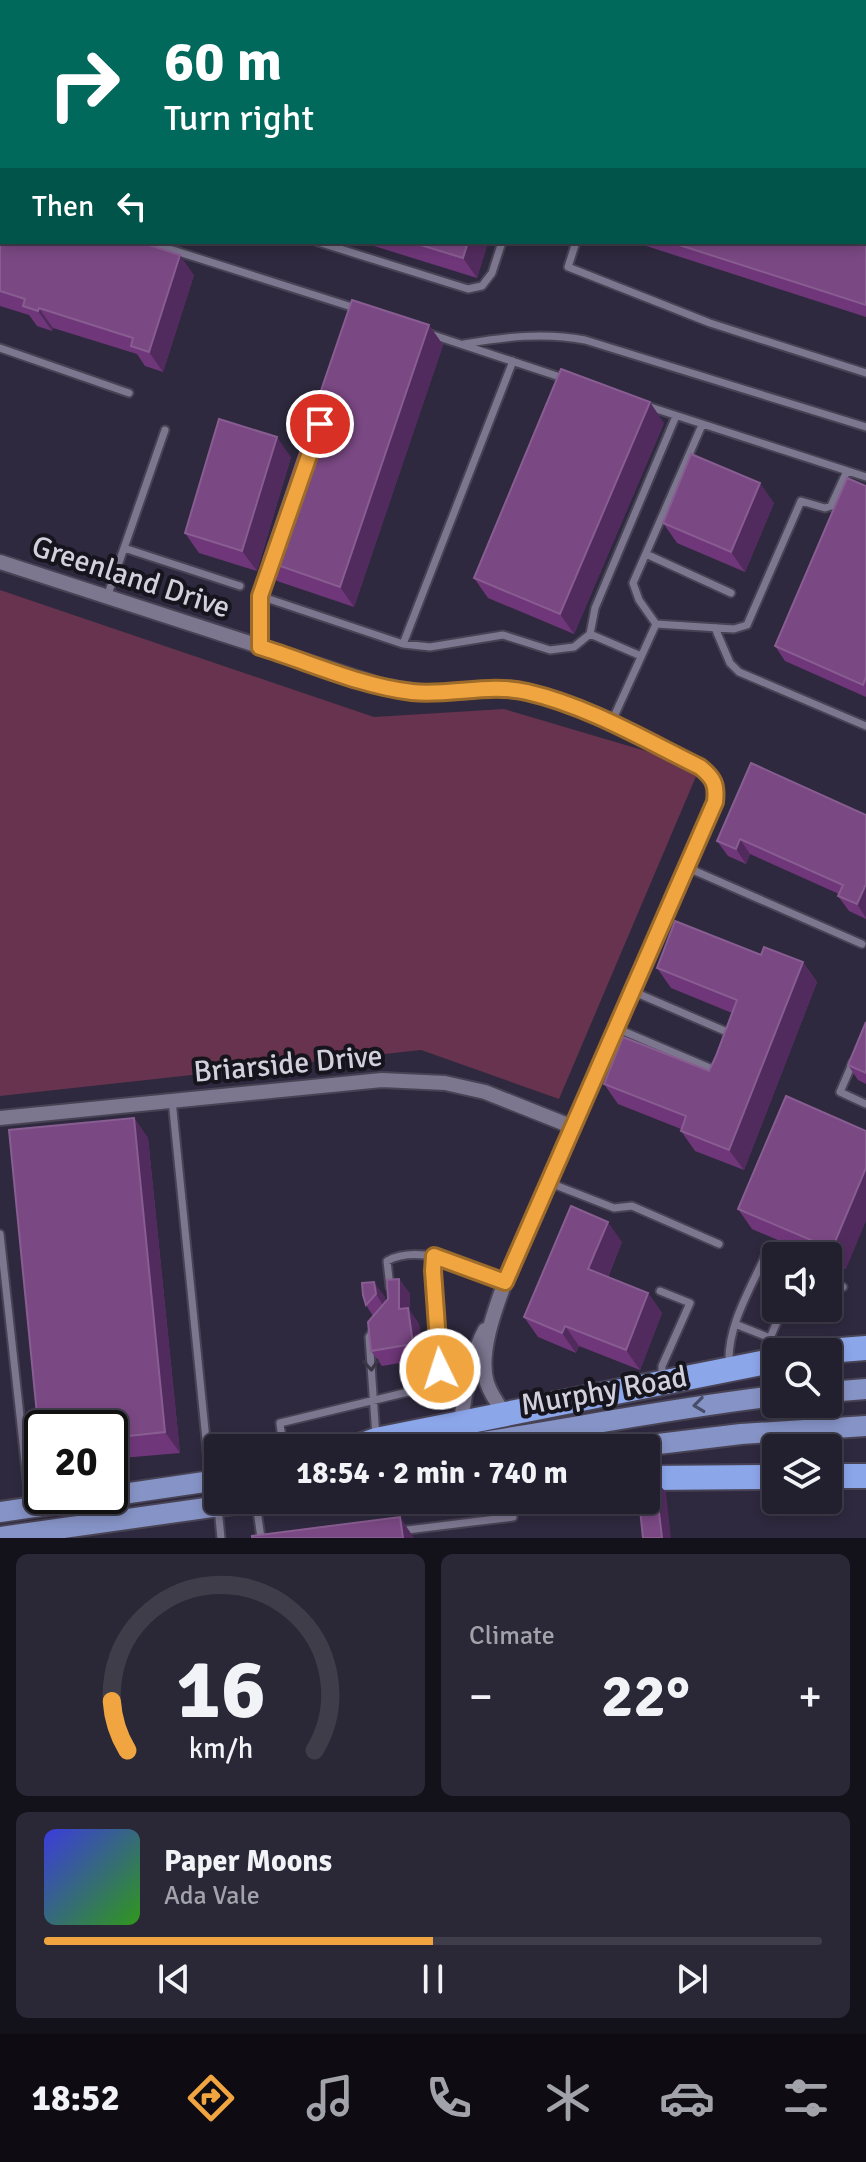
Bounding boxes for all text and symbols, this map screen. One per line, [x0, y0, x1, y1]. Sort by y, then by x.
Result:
text: 60 m [164, 27, 282, 96]
icon: right [32, 32, 136, 136]
text: Turn right [164, 96, 314, 141]
icon: left [110, 184, 154, 228]
text: Then [32, 188, 94, 225]
pin [286, 390, 354, 458]
icon: arrive [298, 402, 342, 446]
street label: Greenland Drive [27, 528, 235, 626]
street label: Briarside Drive [192, 1037, 384, 1091]
map controls [762, 1242, 842, 1514]
button: sound [762, 1242, 842, 1322]
position arrow [398, 1327, 482, 1411]
button: search [762, 1338, 842, 1418]
one-way arrow [362, 1358, 379, 1371]
street label: Murphy Road [518, 1358, 690, 1424]
one-way arrow [692, 1397, 705, 1414]
speed limit sign: 20 [24, 1410, 128, 1514]
button: layers [762, 1434, 842, 1514]
text: 18:54 · 2 min · 740 m [296, 1455, 568, 1492]
text: Climate [469, 1620, 555, 1652]
text: 16 [176, 1639, 265, 1741]
text: 22° [601, 1660, 690, 1734]
text: − [469, 1670, 493, 1724]
text: + [798, 1670, 822, 1724]
text: km/h [188, 1731, 253, 1766]
text: Paper Moons [164, 1843, 332, 1880]
text: Ada Vale [164, 1880, 260, 1912]
icon: previous [152, 1957, 196, 2001]
icon: pause [411, 1957, 455, 2001]
icon: next [670, 1957, 714, 2001]
icon: directions [183, 2070, 239, 2126]
icon: music [302, 2070, 358, 2126]
icon: phone [421, 2070, 477, 2126]
icon: climate [540, 2070, 596, 2126]
icon: car [659, 2070, 715, 2126]
icon: filters [778, 2070, 834, 2126]
text: 18:52 [32, 2076, 120, 2121]

